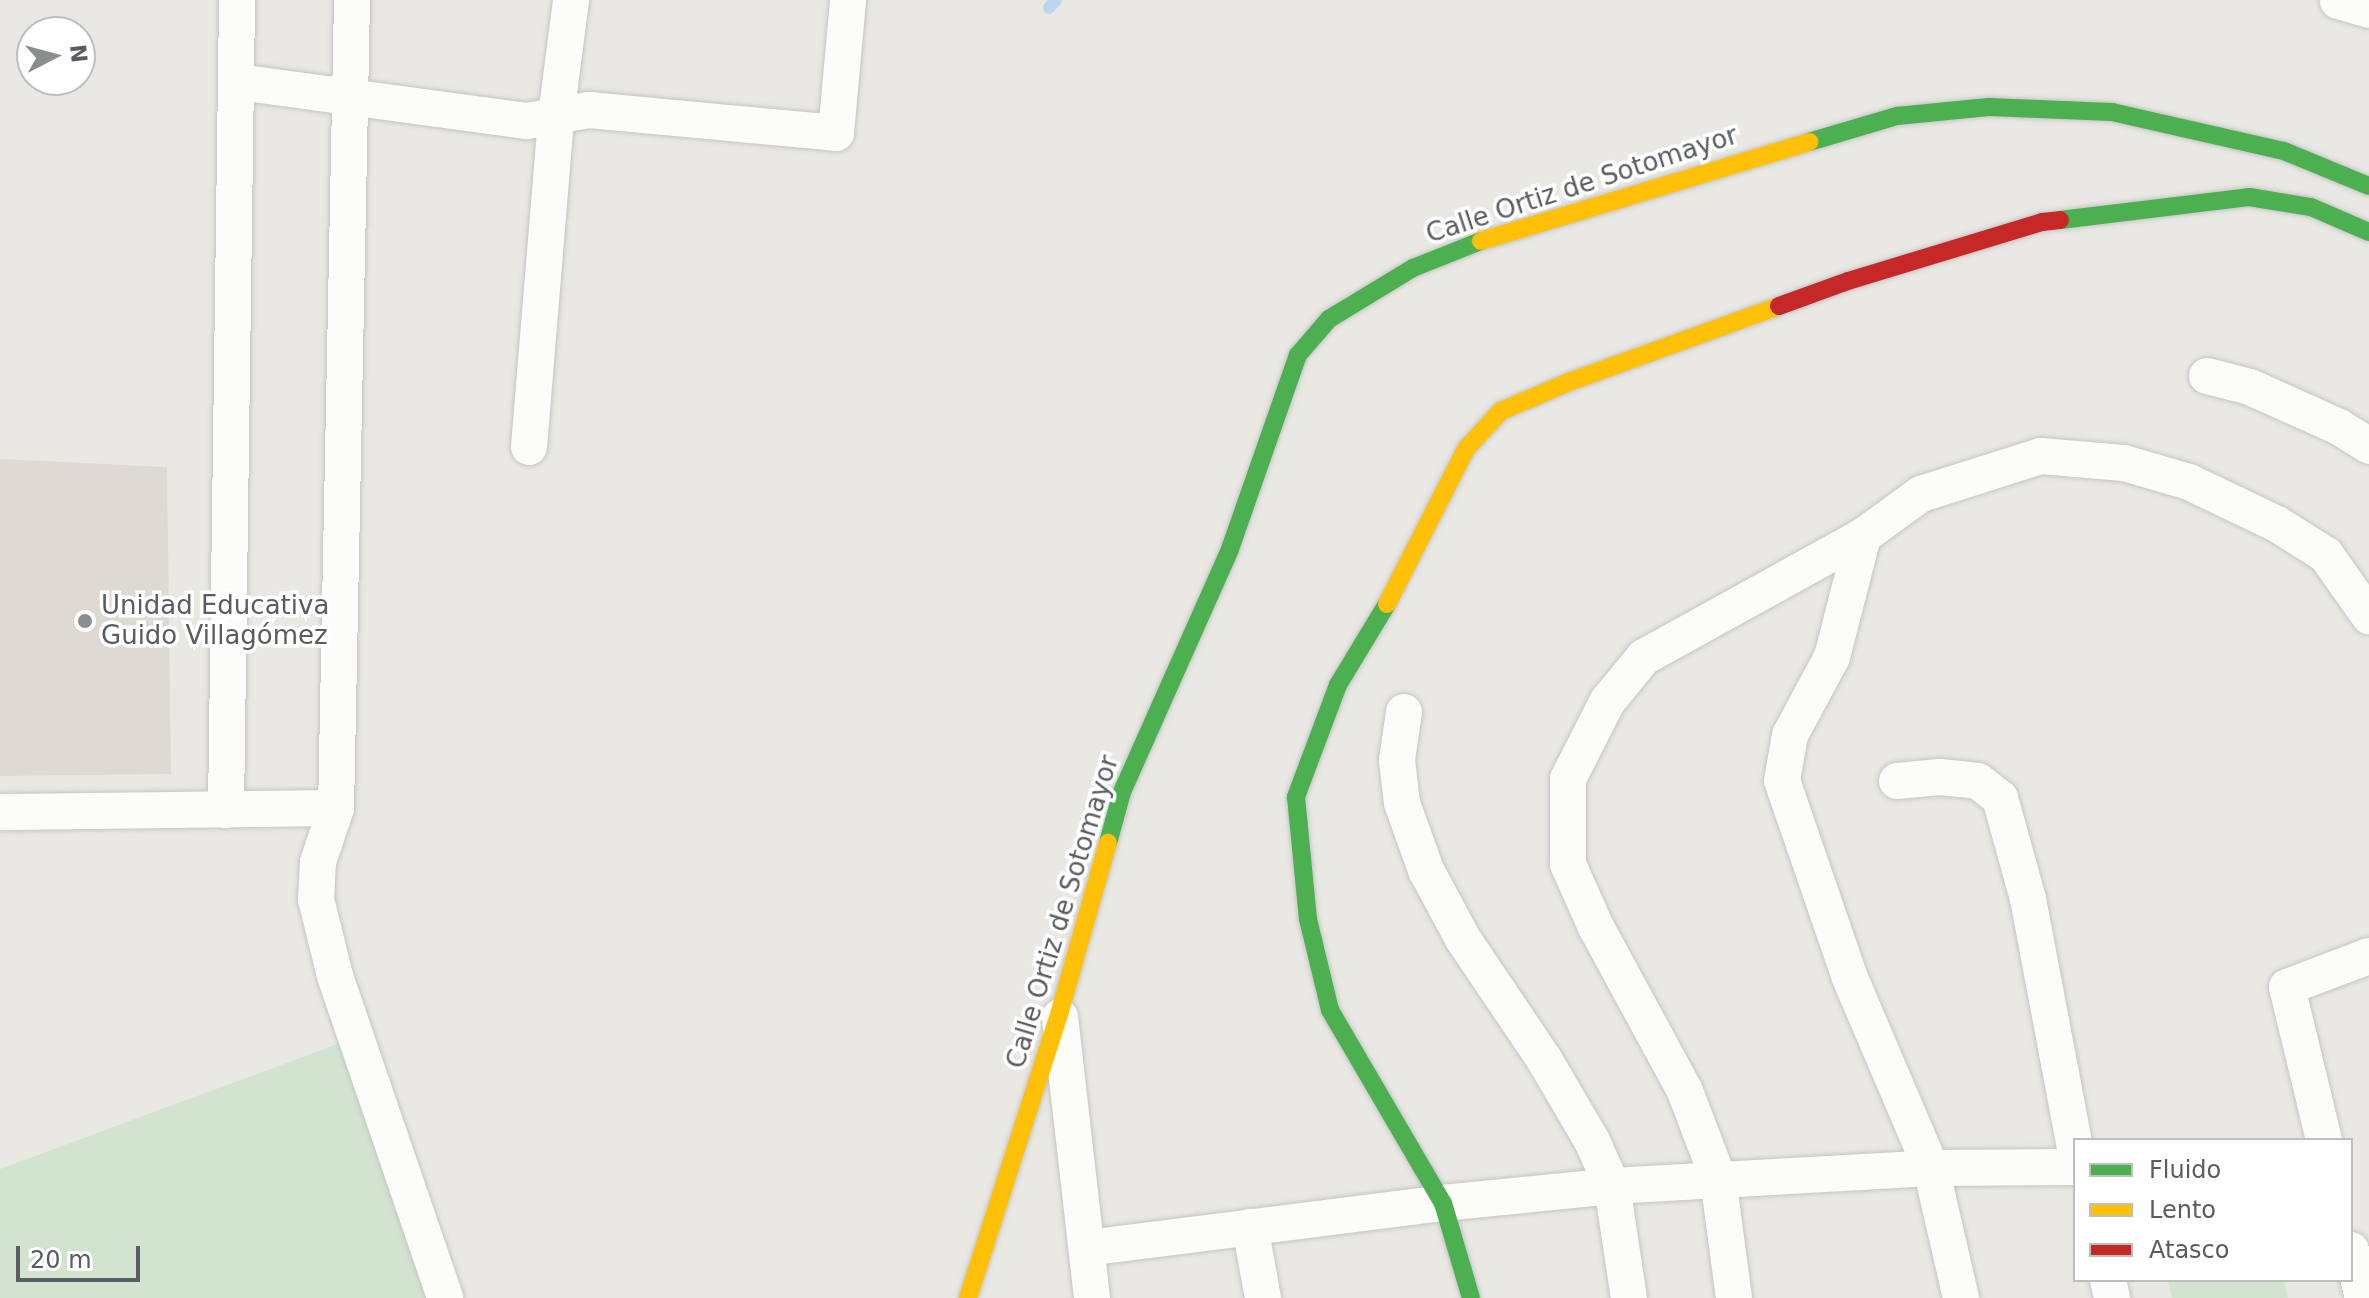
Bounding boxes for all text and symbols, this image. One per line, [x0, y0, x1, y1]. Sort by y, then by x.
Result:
north arrow [16, 16, 96, 96]
text: N [65, 43, 92, 64]
street label: Calle Ortiz de Sotomayor [1422, 120, 1742, 250]
place label: Unidad Educativa Guido Villagómez [101, 590, 329, 652]
marker: Unidad Educativa Guido Villagómez [76, 612, 94, 630]
street label: Calle Ortiz de Sotomayor [1000, 752, 1126, 1072]
legend [2073, 1138, 2353, 1282]
text: Fluido [2149, 1156, 2221, 1184]
text: Lento [2149, 1196, 2216, 1224]
scale bar [20, 1230, 144, 1280]
text: Atasco [2149, 1236, 2230, 1264]
text: 20 m [30, 1246, 92, 1274]

